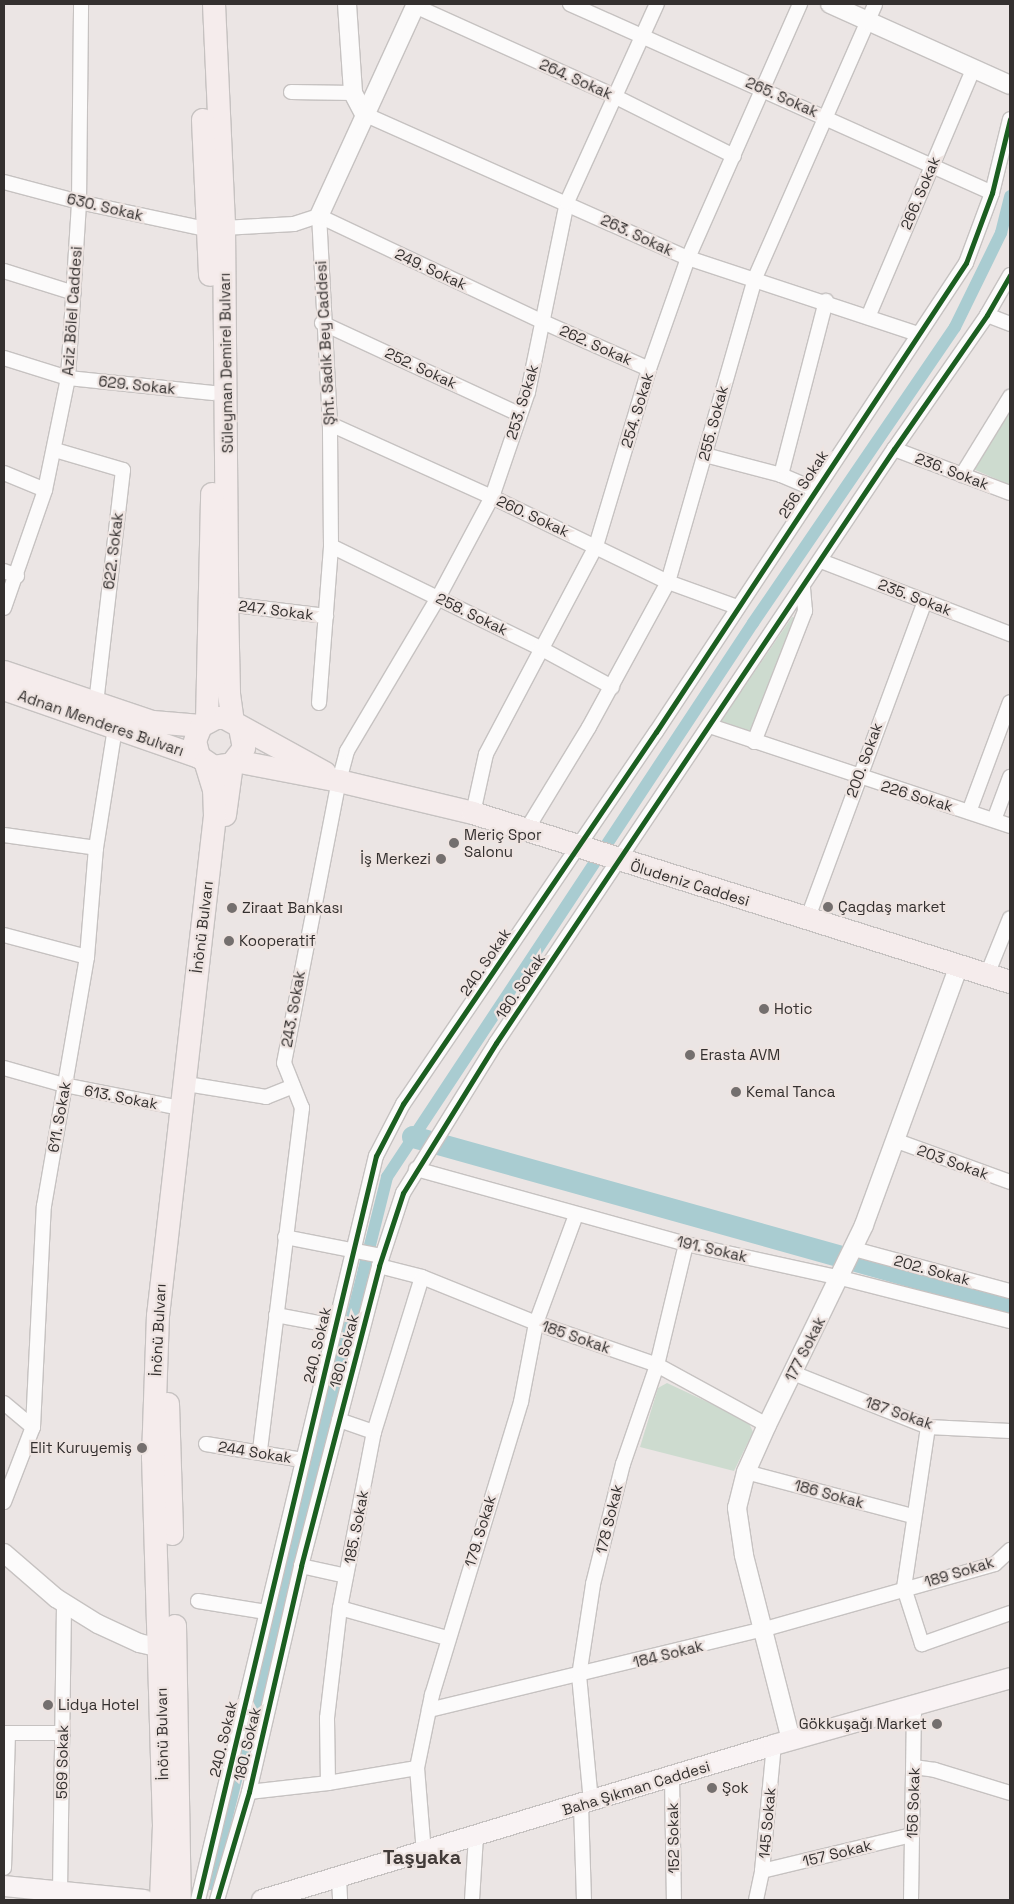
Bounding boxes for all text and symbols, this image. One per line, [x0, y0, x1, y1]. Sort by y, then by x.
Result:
street label: 264. Sokak [537, 55, 615, 103]
street label: 265. Sokak [743, 73, 821, 121]
street label: 266. Sokak [896, 154, 944, 232]
street label: 630. Sokak [65, 189, 145, 225]
street label: 263. Sokak [598, 210, 676, 260]
street label: 249. Sokak [392, 244, 470, 294]
street label: Aziz Bölel Caddesi [58, 246, 86, 376]
street label: Şht. Sadık Bey Caddesi [312, 260, 338, 426]
street label: Süleyman Demirel Bulvarı [215, 273, 237, 453]
street label: 262. Sokak [557, 321, 635, 369]
street label: 252. Sokak [382, 343, 460, 393]
street label: 253. Sokak [502, 362, 542, 442]
street label: 254. Sokak [617, 370, 657, 450]
street label: 629. Sokak [97, 372, 177, 398]
street label: 255. Sokak [694, 383, 732, 463]
street label: 256. Sokak [774, 446, 832, 522]
street label: 236. Sokak [912, 449, 992, 493]
street label: 260. Sokak [494, 491, 572, 541]
street label: 622. Sokak [99, 511, 127, 591]
street label: 235. Sokak [875, 575, 955, 619]
street label: 258. Sokak [433, 589, 511, 639]
street label: 247. Sokak [237, 596, 315, 624]
street label: Adnan Menderes Bulvarı [16, 686, 186, 760]
street label: 200. Sokak [842, 720, 886, 800]
street label: 226 Sokak [879, 777, 955, 815]
place label: Meriç Spor Salonu [464, 825, 542, 860]
marker: Meriç Spor Salonu [448, 837, 460, 849]
place label: İş Merkezi [360, 850, 431, 868]
marker: İş Merkezi [435, 853, 447, 865]
street label: Öludeniz Caddesi [628, 856, 752, 910]
street label: İnönü Bulvarı [187, 880, 217, 974]
place label: Çagdaş market [838, 898, 946, 916]
place label: Ziraat Bankası [242, 899, 343, 917]
marker: Çagdaş market [822, 901, 834, 913]
marker: Ziraat Bankası [226, 902, 238, 914]
street label: 240. Sokak [456, 925, 514, 999]
place label: Kooperatif [239, 932, 316, 950]
marker: Kooperatif [223, 935, 235, 947]
street label: 180. Sokak [491, 950, 549, 1022]
street label: 243. Sokak [277, 969, 309, 1049]
place label: Hotic [774, 1000, 812, 1018]
marker: Hotic [758, 1003, 770, 1015]
place label: Erasta AVM [700, 1046, 780, 1064]
marker: Erasta AVM [684, 1049, 696, 1061]
street label: 611. Sokak [44, 1080, 74, 1154]
street label: 613. Sokak [82, 1081, 160, 1113]
place label: Kemal Tanca [746, 1083, 836, 1101]
marker: Kemal Tanca [730, 1086, 742, 1098]
street label: 203 Sokak [915, 1141, 991, 1183]
street label: 191. Sokak [675, 1232, 749, 1266]
street label: 202. Sokak [892, 1251, 972, 1289]
street label: İnönü Bulvarı [147, 1283, 169, 1377]
street label: 240. Sokak [299, 1305, 335, 1385]
street label: 180. Sokak [326, 1312, 362, 1390]
street label: 177 Sokak [781, 1314, 829, 1384]
street label: 185 Sokak [539, 1317, 613, 1357]
street label: 187 Sokak [863, 1393, 935, 1433]
street label: 244 Sokak [217, 1437, 293, 1467]
place label: Elit Kuruyemiş [30, 1439, 132, 1457]
marker: Elit Kuruyemiş [136, 1442, 148, 1454]
street label: 186 Sokak [792, 1476, 866, 1512]
street label: 178 Sokak [592, 1482, 626, 1556]
street label: 185. Sokak [340, 1488, 372, 1566]
street label: 179. Sokak [461, 1493, 499, 1569]
street label: 189 Sokak [922, 1553, 996, 1591]
street label: 184 Sokak [631, 1637, 705, 1671]
street label: İnönü Bulvarı [152, 1687, 172, 1781]
place label: Lidya Hotel [58, 1696, 139, 1714]
marker: Lidya Hotel [42, 1699, 54, 1711]
street label: 240. Sokak [205, 1699, 241, 1779]
street label: 180. Sokak [230, 1705, 264, 1783]
place label: Gökkuşağı Market [799, 1715, 927, 1733]
marker: Gökkuşağı Market [931, 1718, 943, 1730]
street label: 569 Sokak [52, 1725, 72, 1799]
street label: Baha Şıkman Caddesi [560, 1757, 712, 1819]
street label: 156 Sokak [903, 1767, 923, 1839]
place label: Şok [722, 1779, 749, 1797]
marker: Şok [706, 1782, 718, 1794]
street label: 145 Sokak [755, 1787, 779, 1859]
street label: 152 Sokak [663, 1802, 683, 1874]
street label: 157 Sokak [801, 1836, 873, 1870]
district label: Taşyaka [383, 1845, 461, 1869]

